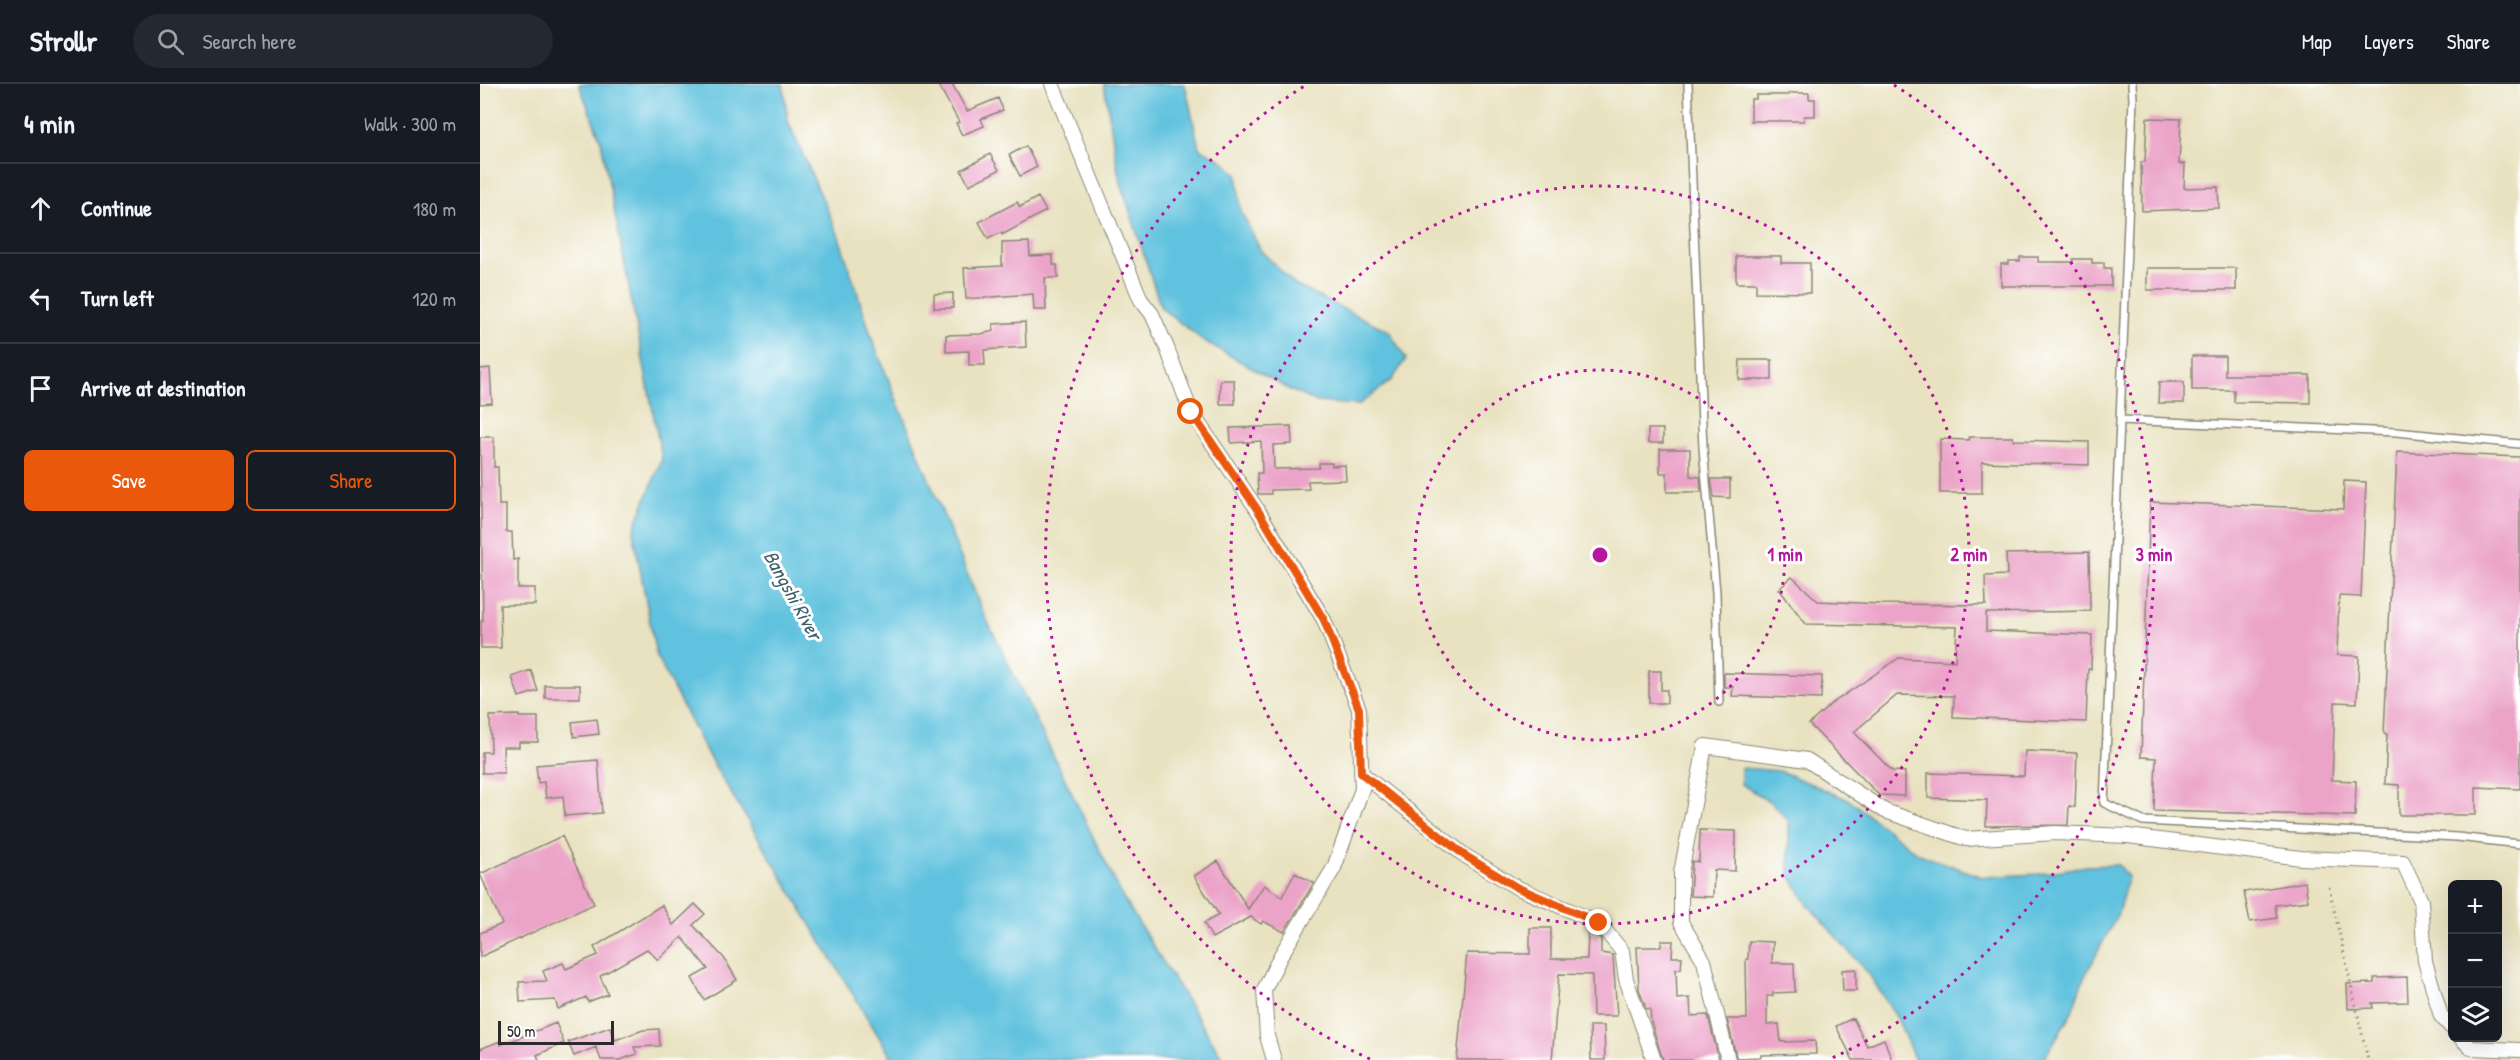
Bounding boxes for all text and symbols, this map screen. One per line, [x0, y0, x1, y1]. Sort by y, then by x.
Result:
search box [133, 14, 553, 68]
text: Strollr [30, 22, 97, 60]
icon: search [154, 25, 187, 58]
text: Search here [202, 26, 296, 56]
text: Map [2302, 27, 2331, 56]
text: Layers [2364, 27, 2414, 56]
text: Share [2447, 27, 2490, 56]
text: 4 min [24, 106, 75, 141]
text: Walk · 300 m [364, 110, 456, 137]
icon: ahead [24, 192, 57, 225]
text: Continue [81, 193, 152, 223]
text: 180 m [413, 195, 456, 222]
icon: left [24, 282, 57, 315]
text: Turn left [81, 283, 154, 313]
text: 120 m [412, 285, 456, 312]
icon: arrive [24, 372, 57, 405]
text: Arrive at destination [81, 373, 246, 403]
route start [1177, 398, 1203, 424]
button: Save [24, 450, 234, 511]
button: Share [246, 450, 456, 511]
text: 1 min [1767, 542, 1803, 567]
text: 2 min [1951, 542, 1987, 567]
text: 3 min [2136, 542, 2172, 567]
water label: Bangshi River [757, 545, 830, 647]
centre of rings [1590, 545, 1610, 565]
map controls [2448, 880, 2502, 1042]
button: + [2448, 880, 2502, 934]
route end [1585, 909, 1611, 935]
button: − [2448, 934, 2502, 988]
button: layers [2448, 988, 2502, 1042]
scale bar [498, 1018, 614, 1046]
text: 50 m [507, 1020, 536, 1042]

